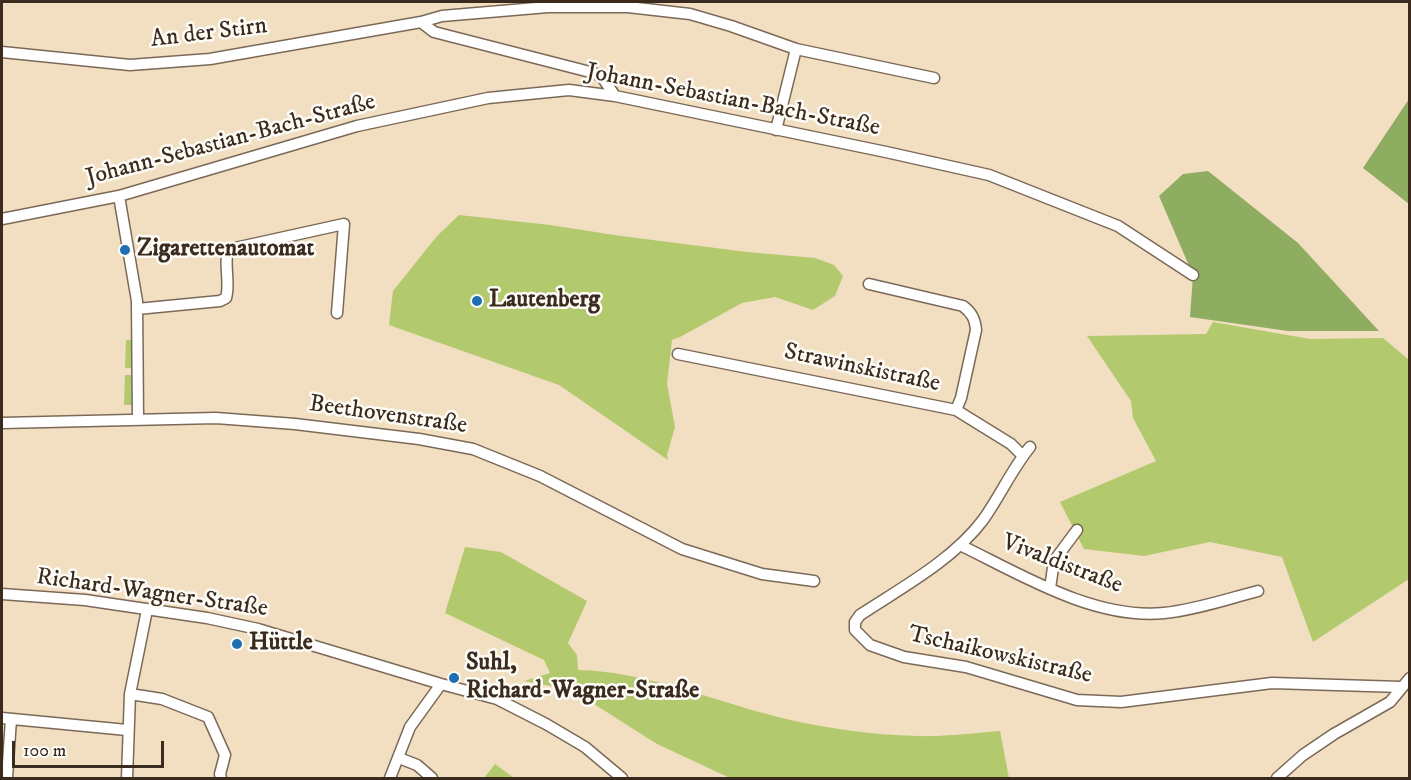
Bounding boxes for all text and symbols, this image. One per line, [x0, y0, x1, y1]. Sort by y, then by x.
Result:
street label: An der Stirn [149, 13, 269, 55]
street label: Johann-Sebastian-Bach-Straße [584, 58, 882, 144]
street label: Johann-Sebastian-Bach-Straße [83, 88, 379, 194]
place label: Zigarettenautomat [137, 236, 314, 264]
marker: Zigarettenautomat [118, 243, 132, 257]
place label: Lautenberg [489, 287, 600, 315]
marker: Lautenberg [470, 294, 484, 308]
street label: Strawinskistraße [781, 338, 943, 400]
street label: Beethovenstraße [307, 391, 469, 441]
street label: Vivaldistraße [998, 529, 1126, 601]
street label: Richard-Wagner-Straße [35, 564, 269, 624]
street label: Tschaikowskistraße [905, 621, 1095, 691]
place label: Hüttle [249, 630, 313, 658]
marker: Hüttle [230, 637, 244, 651]
place label: Suhl, Richard-Wagner-Straße [466, 650, 699, 706]
marker: Suhl, Richard-Wagner-Straße [447, 671, 461, 685]
scale bar [15, 729, 166, 767]
text: 100 m [23, 740, 66, 762]

